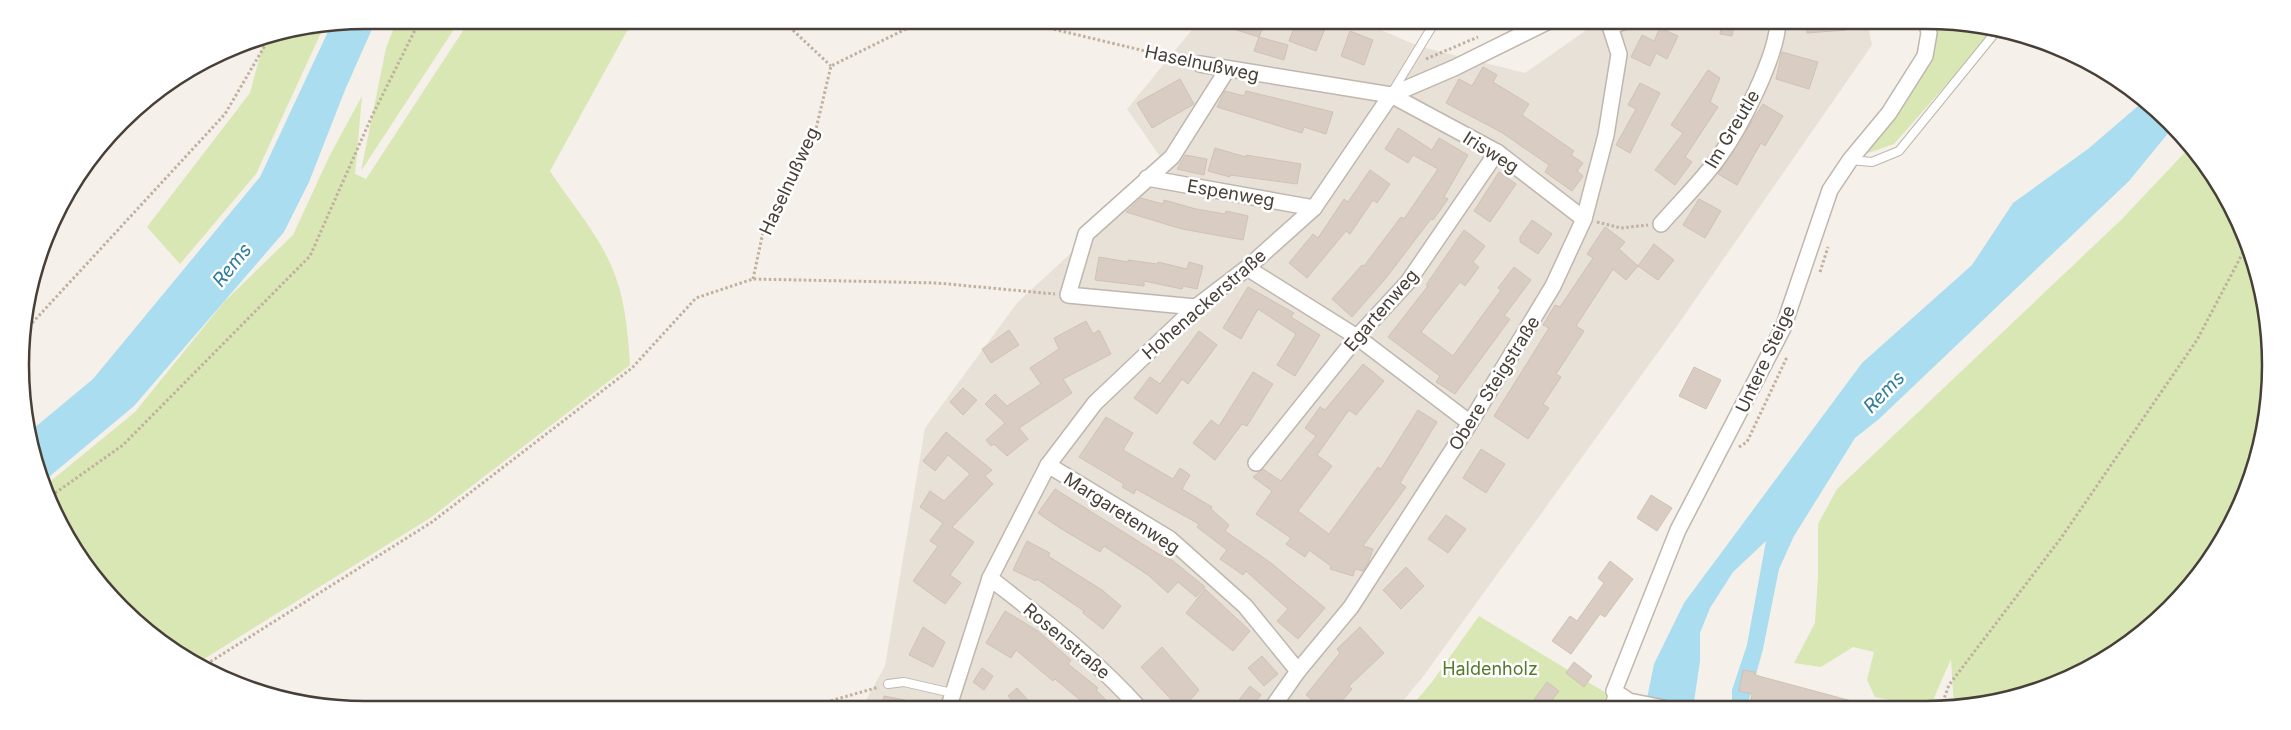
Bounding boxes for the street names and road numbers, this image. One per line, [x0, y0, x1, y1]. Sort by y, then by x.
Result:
street label: Haselnußweg [1143, 41, 1261, 85]
street label: Im Greutle [1700, 86, 1764, 172]
street label: Haselnußweg [755, 124, 823, 238]
street label: Irisweg [1459, 127, 1523, 177]
street label: Espenweg [1186, 175, 1276, 211]
street label: Hohenackerstraße [1138, 245, 1270, 363]
street label: Egartenweg [1340, 265, 1422, 355]
street label: Untere Steige [1731, 302, 1799, 416]
street label: Obere Steigstraße [1444, 312, 1544, 454]
street label: Margaretenweg [1060, 468, 1184, 558]
street label: Rosenstraße [1019, 599, 1115, 683]

